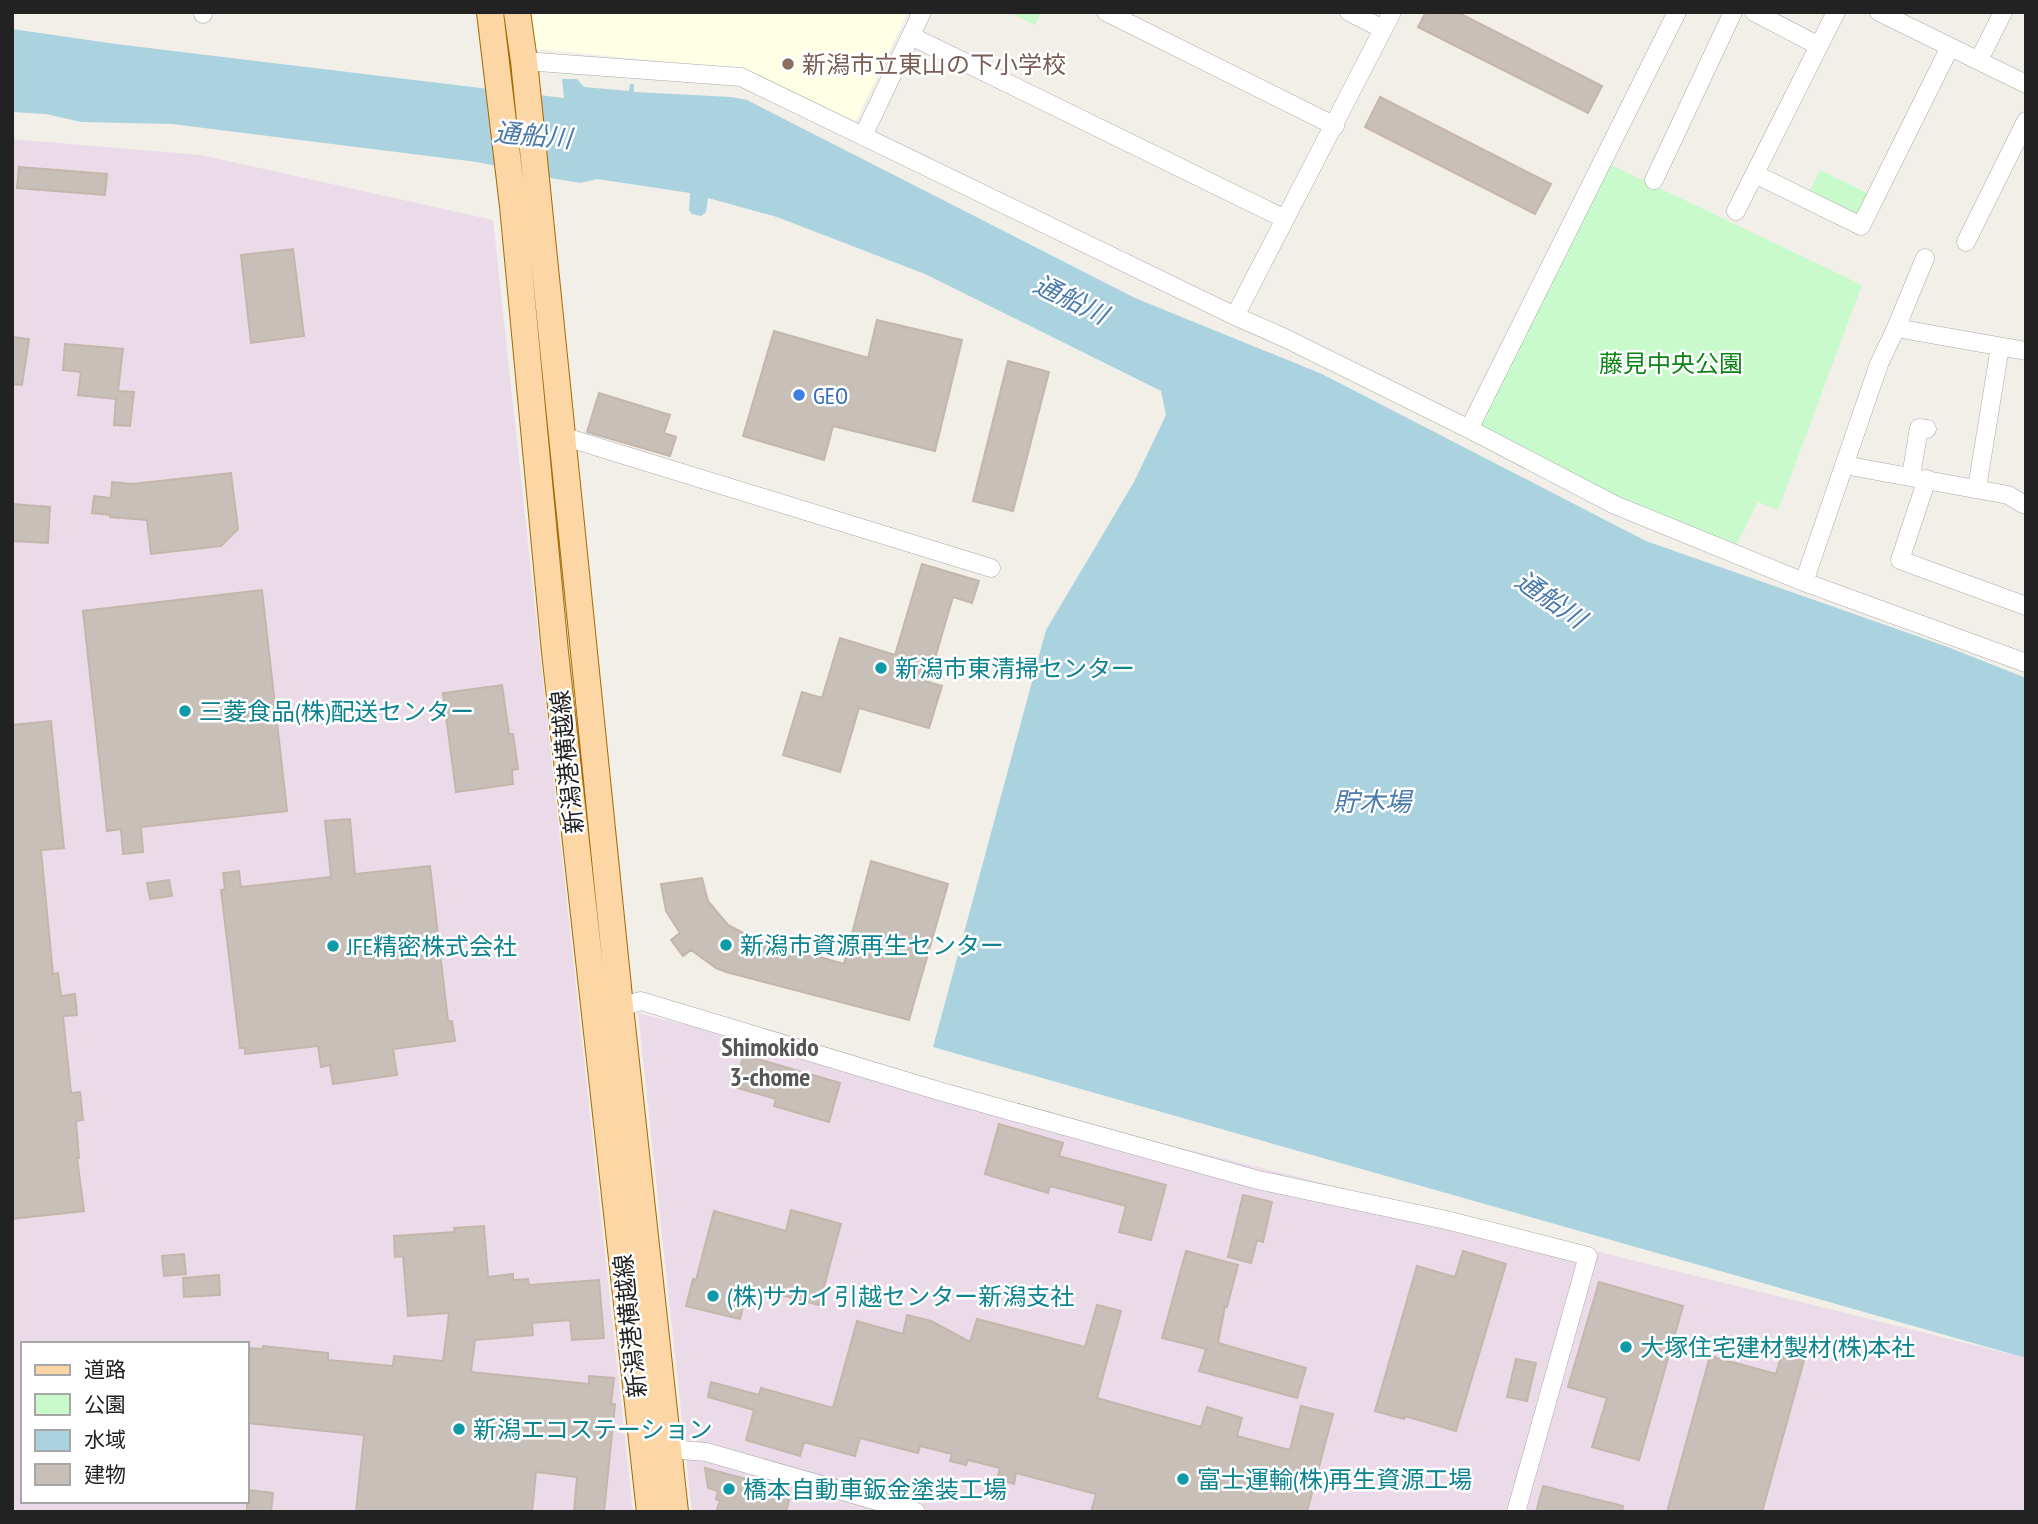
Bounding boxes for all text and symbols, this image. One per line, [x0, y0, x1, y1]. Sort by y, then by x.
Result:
place label: 新潟市立東山の下小学校 [802, 49, 1066, 80]
marker: 新潟市立東山の下小学校 [780, 56, 796, 72]
water label: 通船川 [493, 115, 576, 155]
water label: 通船川 [1029, 267, 1116, 332]
park label: 藤見中央公園 [1599, 348, 1743, 379]
place label: GEO [813, 380, 848, 411]
marker: GEO [791, 387, 807, 403]
water label: 通船川 [1510, 563, 1595, 637]
place label: 新潟市東清掃センター [895, 653, 1135, 684]
marker: 新潟市東清掃センター [873, 660, 889, 676]
street label: 新潟港横越線 [544, 689, 590, 835]
place label: 三菱食品(株)配送センター [199, 696, 474, 727]
marker: 三菱食品(株)配送センター [177, 703, 193, 719]
water label: 貯木場 [1333, 785, 1414, 818]
place label: 新潟市資源再生センター [740, 930, 1004, 961]
place label: JFE精密株式会社 [346, 931, 517, 962]
marker: 新潟市資源再生センター [718, 937, 734, 953]
marker: JFE精密株式会社 [325, 938, 341, 954]
district label: Shimokido 3-chome [721, 1030, 819, 1093]
street label: 新潟港横越線 [607, 1253, 653, 1399]
place label: (株)サカイ引越センター新潟支社 [727, 1281, 1074, 1312]
marker: (株)サカイ引越センター新潟支社 [705, 1288, 721, 1304]
place label: 大塚住宅建材製材(株)本社 [1640, 1332, 1915, 1363]
marker: 大塚住宅建材製材(株)本社 [1618, 1339, 1634, 1355]
legend [21, 1342, 248, 1503]
text: 道路 [84, 1356, 126, 1383]
text: 公園 [84, 1391, 126, 1418]
place label: 新潟エコステーション [473, 1414, 713, 1445]
marker: 新潟エコステーション [451, 1421, 467, 1437]
text: 水域 [84, 1426, 126, 1453]
text: 建物 [84, 1461, 126, 1488]
place label: 富士運輸(株)再生資源工場 [1197, 1464, 1472, 1495]
marker: 富士運輸(株)再生資源工場 [1175, 1471, 1191, 1487]
place label: 橋本自動車鈑金塗装工場 [743, 1474, 1007, 1505]
marker: 橋本自動車鈑金塗装工場 [721, 1481, 737, 1497]

